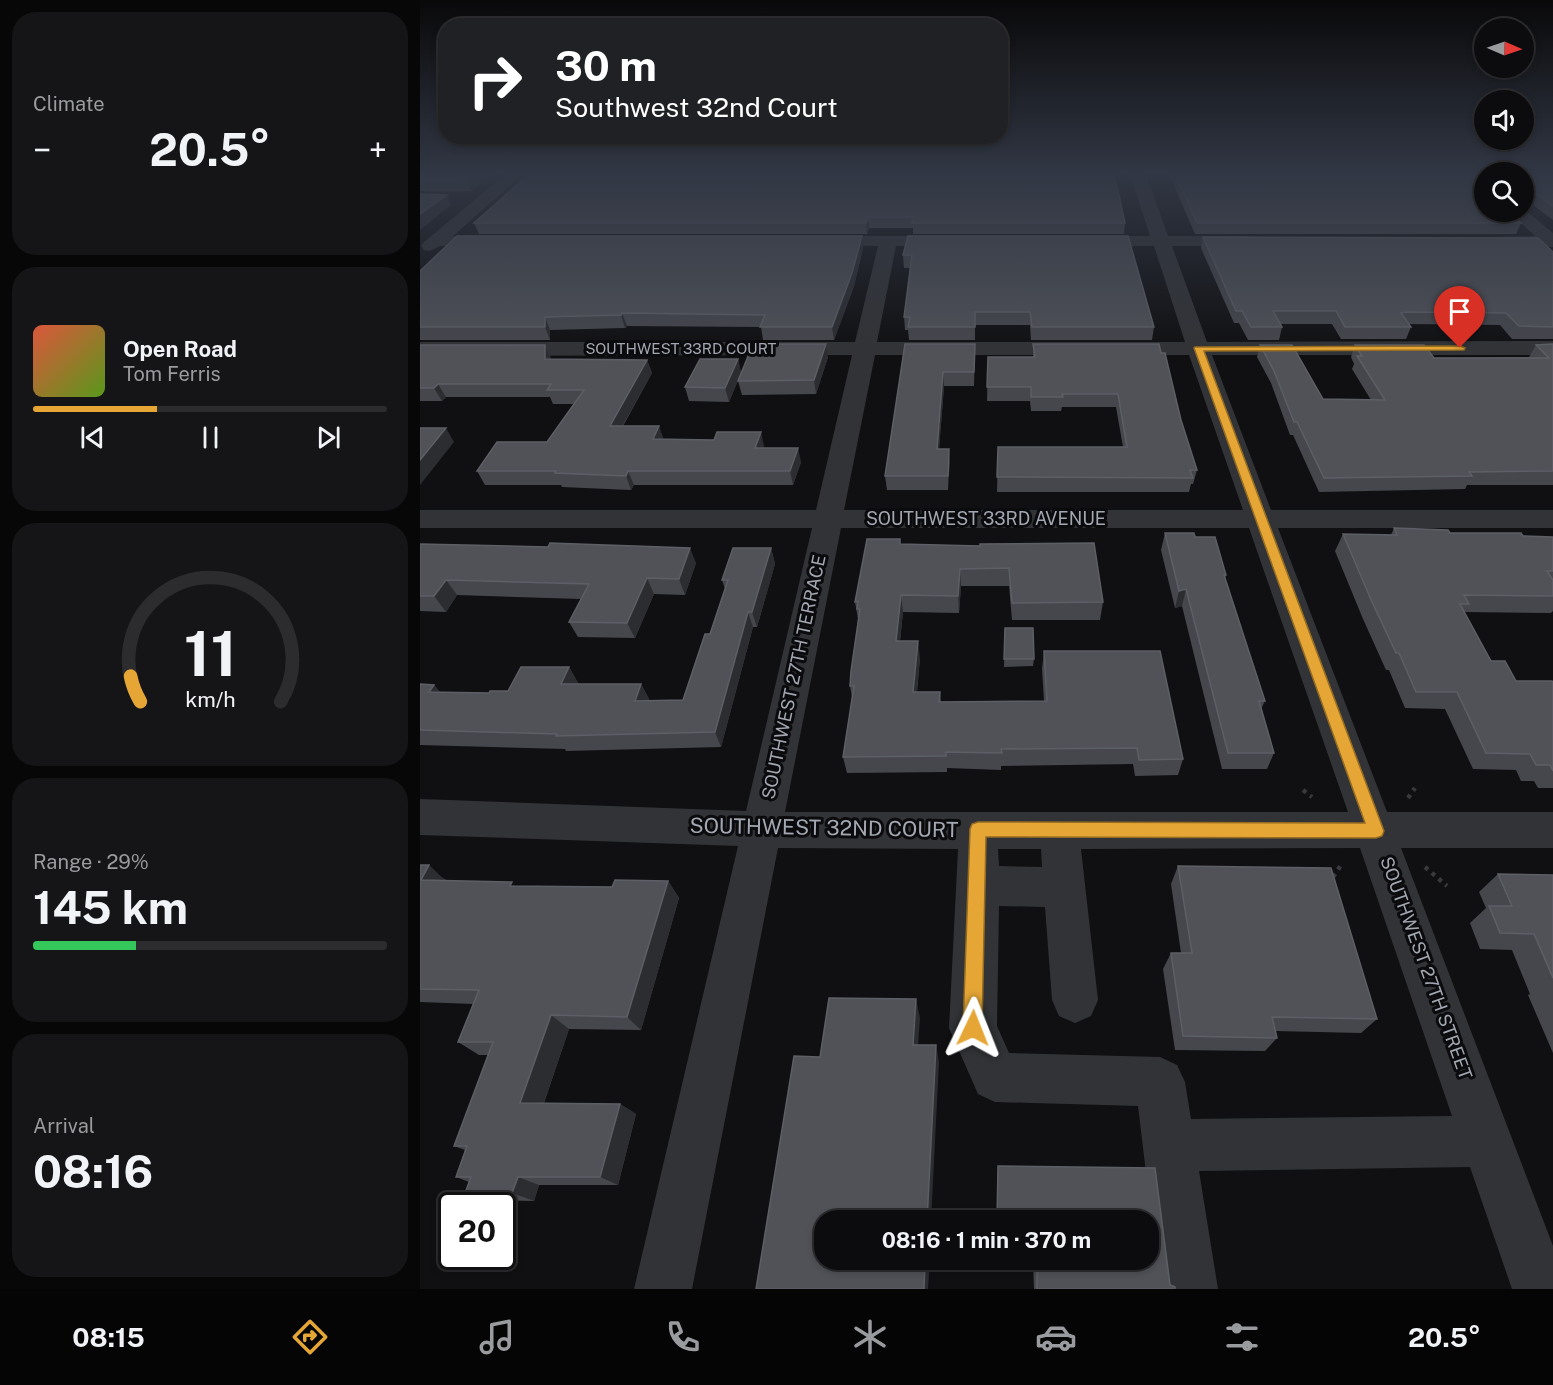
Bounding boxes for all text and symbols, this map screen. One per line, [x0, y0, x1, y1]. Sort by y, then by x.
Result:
north arrow [1474, 18, 1534, 78]
map controls [1474, 18, 1534, 222]
text: 30 m [555, 41, 657, 90]
icon: right [456, 42, 534, 120]
button: sound [1474, 90, 1534, 150]
text: Southwest 32nd Court [555, 91, 838, 123]
text: Climate [33, 92, 105, 116]
text: 20.5° [149, 123, 271, 176]
text: − [33, 131, 51, 169]
text: + [369, 131, 387, 169]
button: search [1474, 162, 1534, 222]
pin [1434, 286, 1485, 348]
icon: arrive [1443, 295, 1476, 328]
text: Open Road [123, 336, 237, 362]
street label: SOUTHWEST 33RD COURT [585, 340, 777, 357]
text: Tom Ferris [123, 362, 221, 386]
icon: previous [76, 421, 109, 454]
icon: pause [194, 421, 227, 454]
icon: next [312, 421, 345, 454]
street label: SOUTHWEST 33RD AVENUE [866, 508, 1106, 529]
street label: SOUTHWEST 27TH TERRACE [757, 553, 830, 801]
text: 11 [183, 617, 237, 690]
text: km/h [185, 687, 235, 712]
street label: SOUTHWEST 32ND COURT [690, 813, 958, 842]
text: Range · 29% [33, 850, 149, 874]
street label: SOUTHWEST 27TH STREET [1376, 854, 1477, 1082]
text: 145 km [33, 881, 188, 934]
position arrow [941, 996, 1005, 1060]
text: Arrival [33, 1114, 95, 1138]
text: 08:16 [33, 1145, 153, 1198]
speed limit sign: 20 [438, 1192, 516, 1270]
text: 08:16 · 1 min · 370 m [882, 1227, 1091, 1253]
icon: directions [289, 1316, 331, 1358]
icon: music [476, 1316, 518, 1358]
icon: phone [662, 1316, 704, 1358]
icon: climate [849, 1316, 891, 1358]
icon: car [1035, 1316, 1077, 1358]
icon: filters [1221, 1316, 1263, 1358]
text: 08:15 [72, 1321, 145, 1353]
text: 20.5° [1408, 1321, 1481, 1353]

